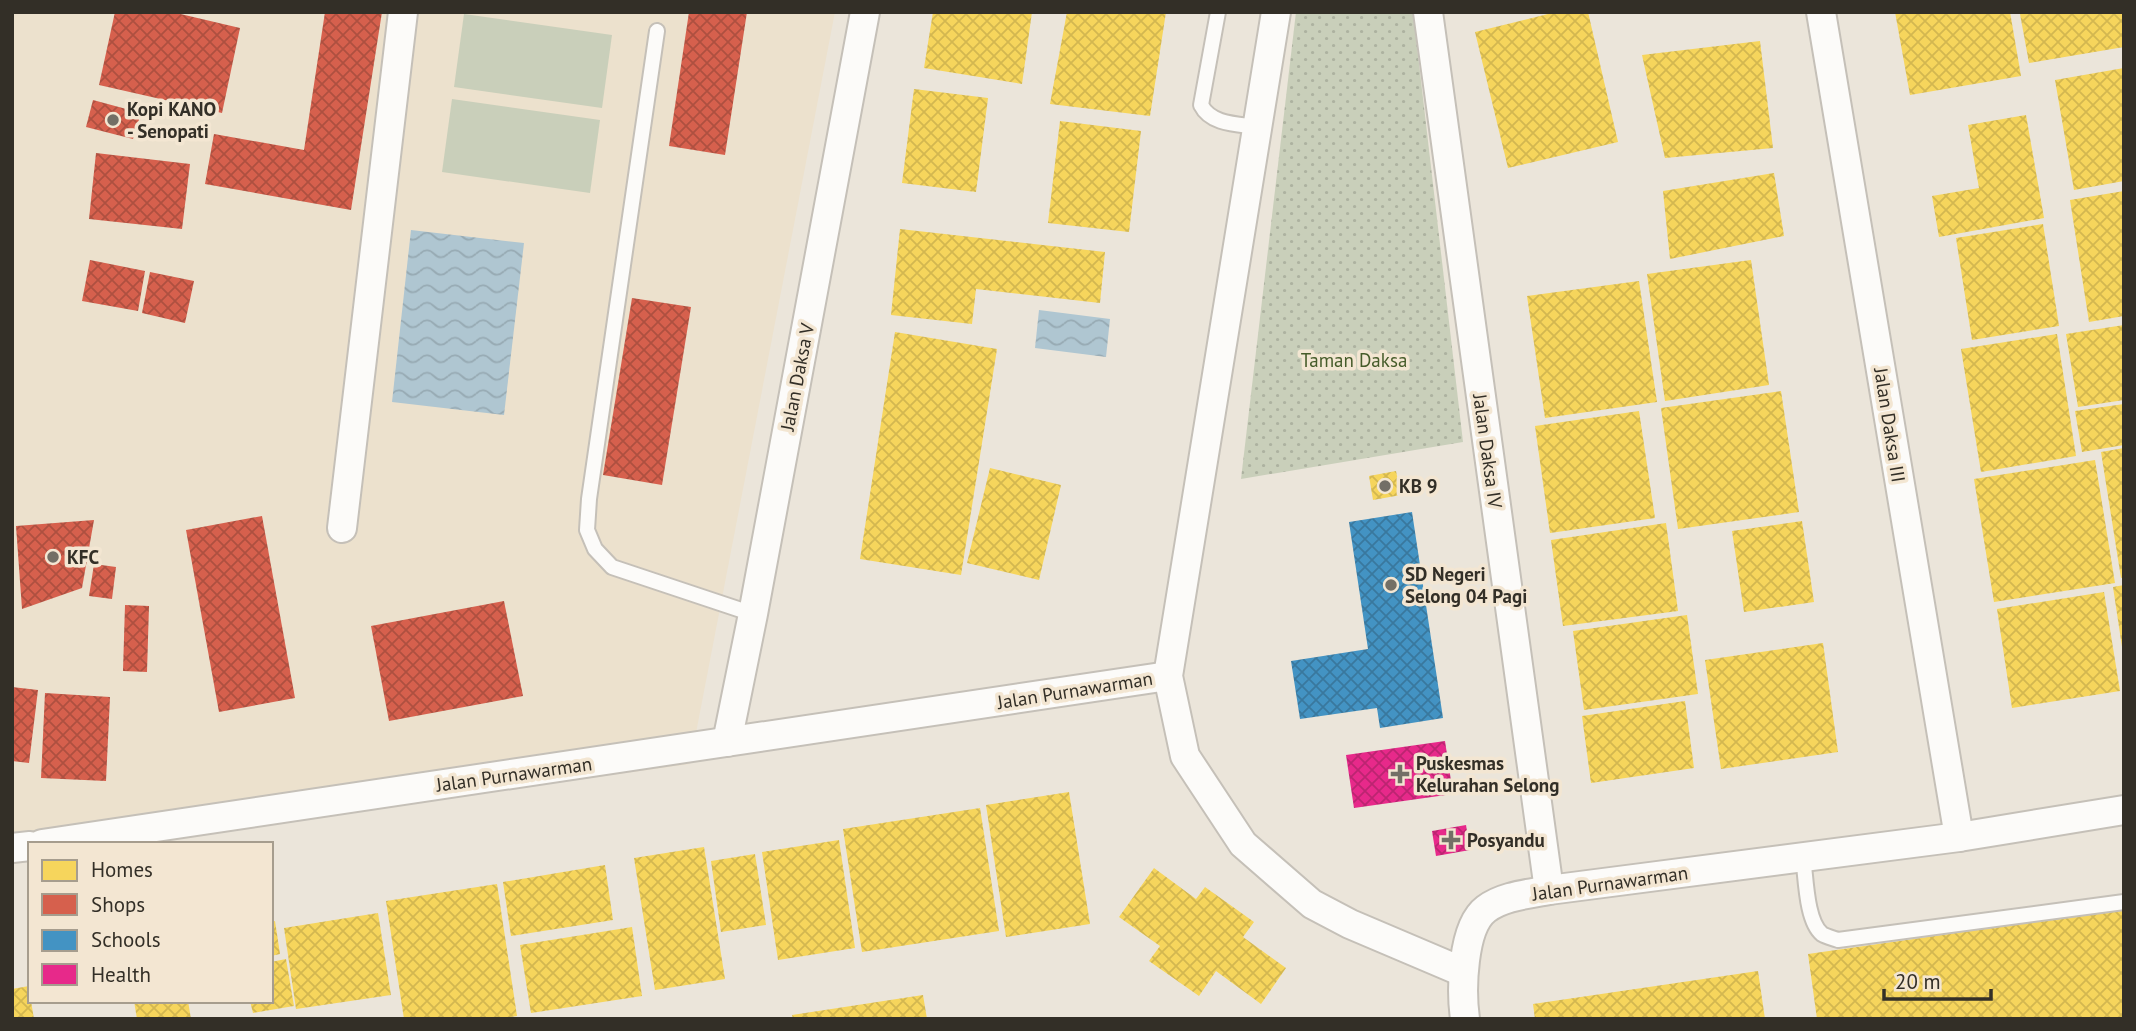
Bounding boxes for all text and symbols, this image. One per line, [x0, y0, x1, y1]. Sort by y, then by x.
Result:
place label: Kopi KANO - Senopati [127, 97, 216, 143]
marker: Kopi KANO - Senopati [105, 112, 121, 128]
street label: Jalan Daksa V [775, 321, 819, 434]
park label: Taman Daksa [1301, 348, 1407, 372]
street label: Jalan Daksa III [1869, 365, 1911, 484]
street label: Jalan Daksa IV [1468, 391, 1508, 510]
place label: KB 9 [1399, 474, 1438, 498]
marker: KB 9 [1377, 478, 1393, 494]
place label: KFC [67, 545, 99, 569]
marker: KFC [45, 549, 61, 565]
place label: SD Negeri Selong 04 Pagi [1405, 562, 1527, 608]
marker: SD Negeri Selong 04 Pagi [1383, 577, 1399, 593]
street label: Jalan Purnawarman [995, 666, 1154, 714]
street label: Jalan Purnawarman [434, 751, 593, 797]
place label: Puskesmas Kelurahan Selong [1416, 751, 1559, 797]
marker: Puskesmas Kelurahan Selong [1390, 764, 1410, 784]
place label: Posyandu [1467, 828, 1545, 852]
marker: Posyandu [1441, 830, 1461, 850]
legend [28, 842, 273, 1003]
text: Homes [91, 856, 153, 883]
street label: Jalan Purnawarman [1530, 860, 1689, 906]
text: Shops [91, 891, 145, 918]
text: Schools [91, 926, 161, 953]
scale bar [1884, 958, 1991, 1002]
text: Health [91, 961, 151, 988]
text: 20 m [1895, 968, 1941, 995]

